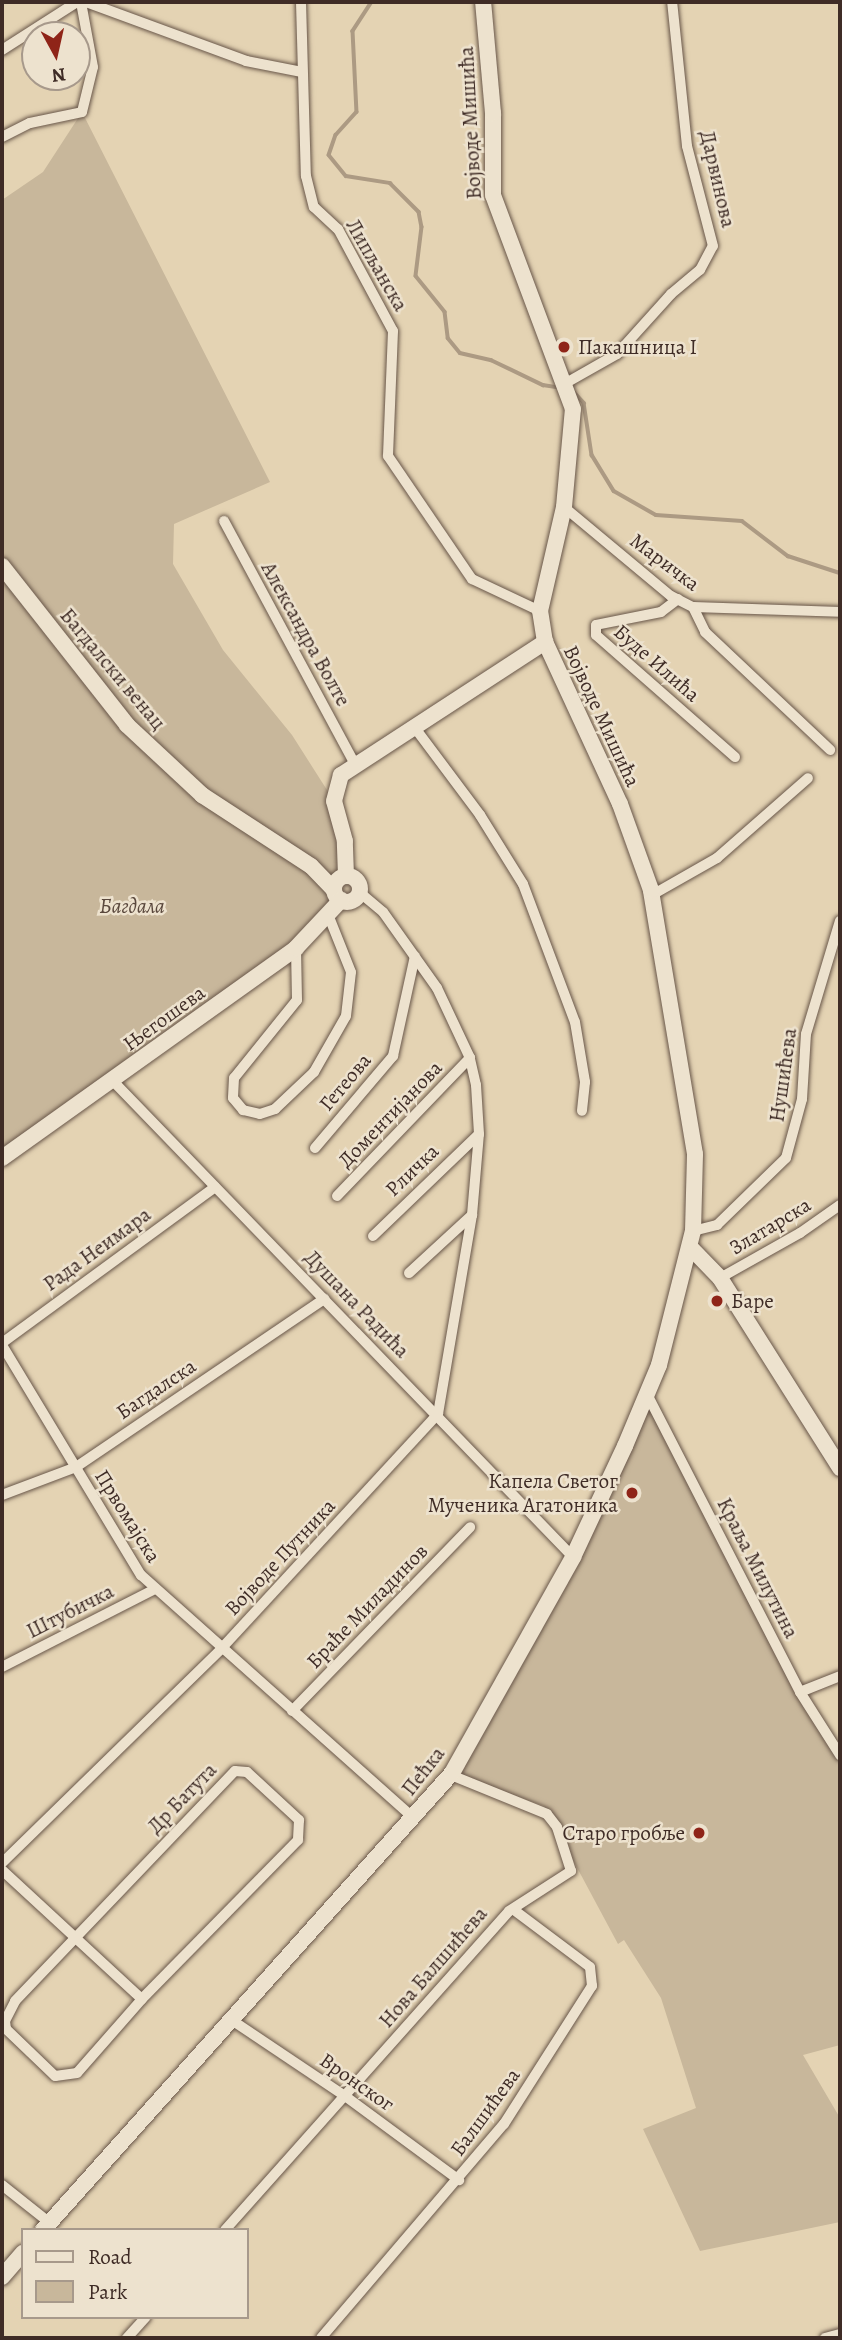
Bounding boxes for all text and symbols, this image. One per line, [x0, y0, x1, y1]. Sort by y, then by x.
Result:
north arrow [21, 21, 91, 91]
street label: Војводе Мишића [453, 46, 487, 200]
text: N [50, 61, 67, 89]
street label: Дарвинова [695, 128, 741, 230]
street label: Липљанска [340, 214, 414, 316]
place label: Пакашница I [578, 334, 697, 360]
marker: Пакашница I [556, 339, 572, 355]
street label: Маричка [625, 528, 705, 596]
street label: Александра Волте [256, 557, 356, 711]
street label: Багдалски венац [55, 603, 171, 735]
street label: Буде Илића [609, 619, 705, 707]
street label: Војводе Мишића [558, 641, 646, 791]
park label: Багдала [99, 893, 165, 919]
street label: Његошева [118, 980, 210, 1056]
street label: Нушићева [764, 1026, 802, 1124]
street label: Гетеова [314, 1048, 376, 1116]
street label: Доментијанова [333, 1055, 447, 1173]
street label: Рличка [380, 1139, 444, 1201]
street label: Златарска [725, 1192, 815, 1260]
street label: Рада Неимара [38, 1202, 156, 1296]
street label: Душана Радића [299, 1245, 415, 1363]
place label: Баре [731, 1288, 774, 1314]
marker: Баре [709, 1293, 725, 1309]
street label: Багдалска [111, 1353, 201, 1425]
street label: Првомајска [90, 1465, 166, 1567]
place label: Капела Светог Мученика Агатоника [428, 1468, 618, 1518]
marker: Капела Светог Мученика Агатоника [624, 1485, 640, 1501]
street label: Војводе Путника [219, 1493, 341, 1621]
street label: Краља Милутина [712, 1493, 804, 1643]
street label: Браће Миладинов [301, 1538, 433, 1674]
street label: Штубичка [22, 1578, 118, 1644]
street label: Пећка [396, 1741, 450, 1801]
street label: Др Батута [142, 1757, 222, 1839]
place label: Старо гробље [562, 1820, 685, 1846]
marker: Старо гробље [691, 1825, 707, 1841]
street label: Нова Балшићева [373, 1901, 493, 2033]
street label: Вронског [315, 2047, 399, 2117]
street label: Балшићева [445, 2063, 525, 2161]
legend [21, 2228, 248, 2319]
text: Road [88, 2243, 132, 2271]
text: Park [88, 2278, 127, 2306]

